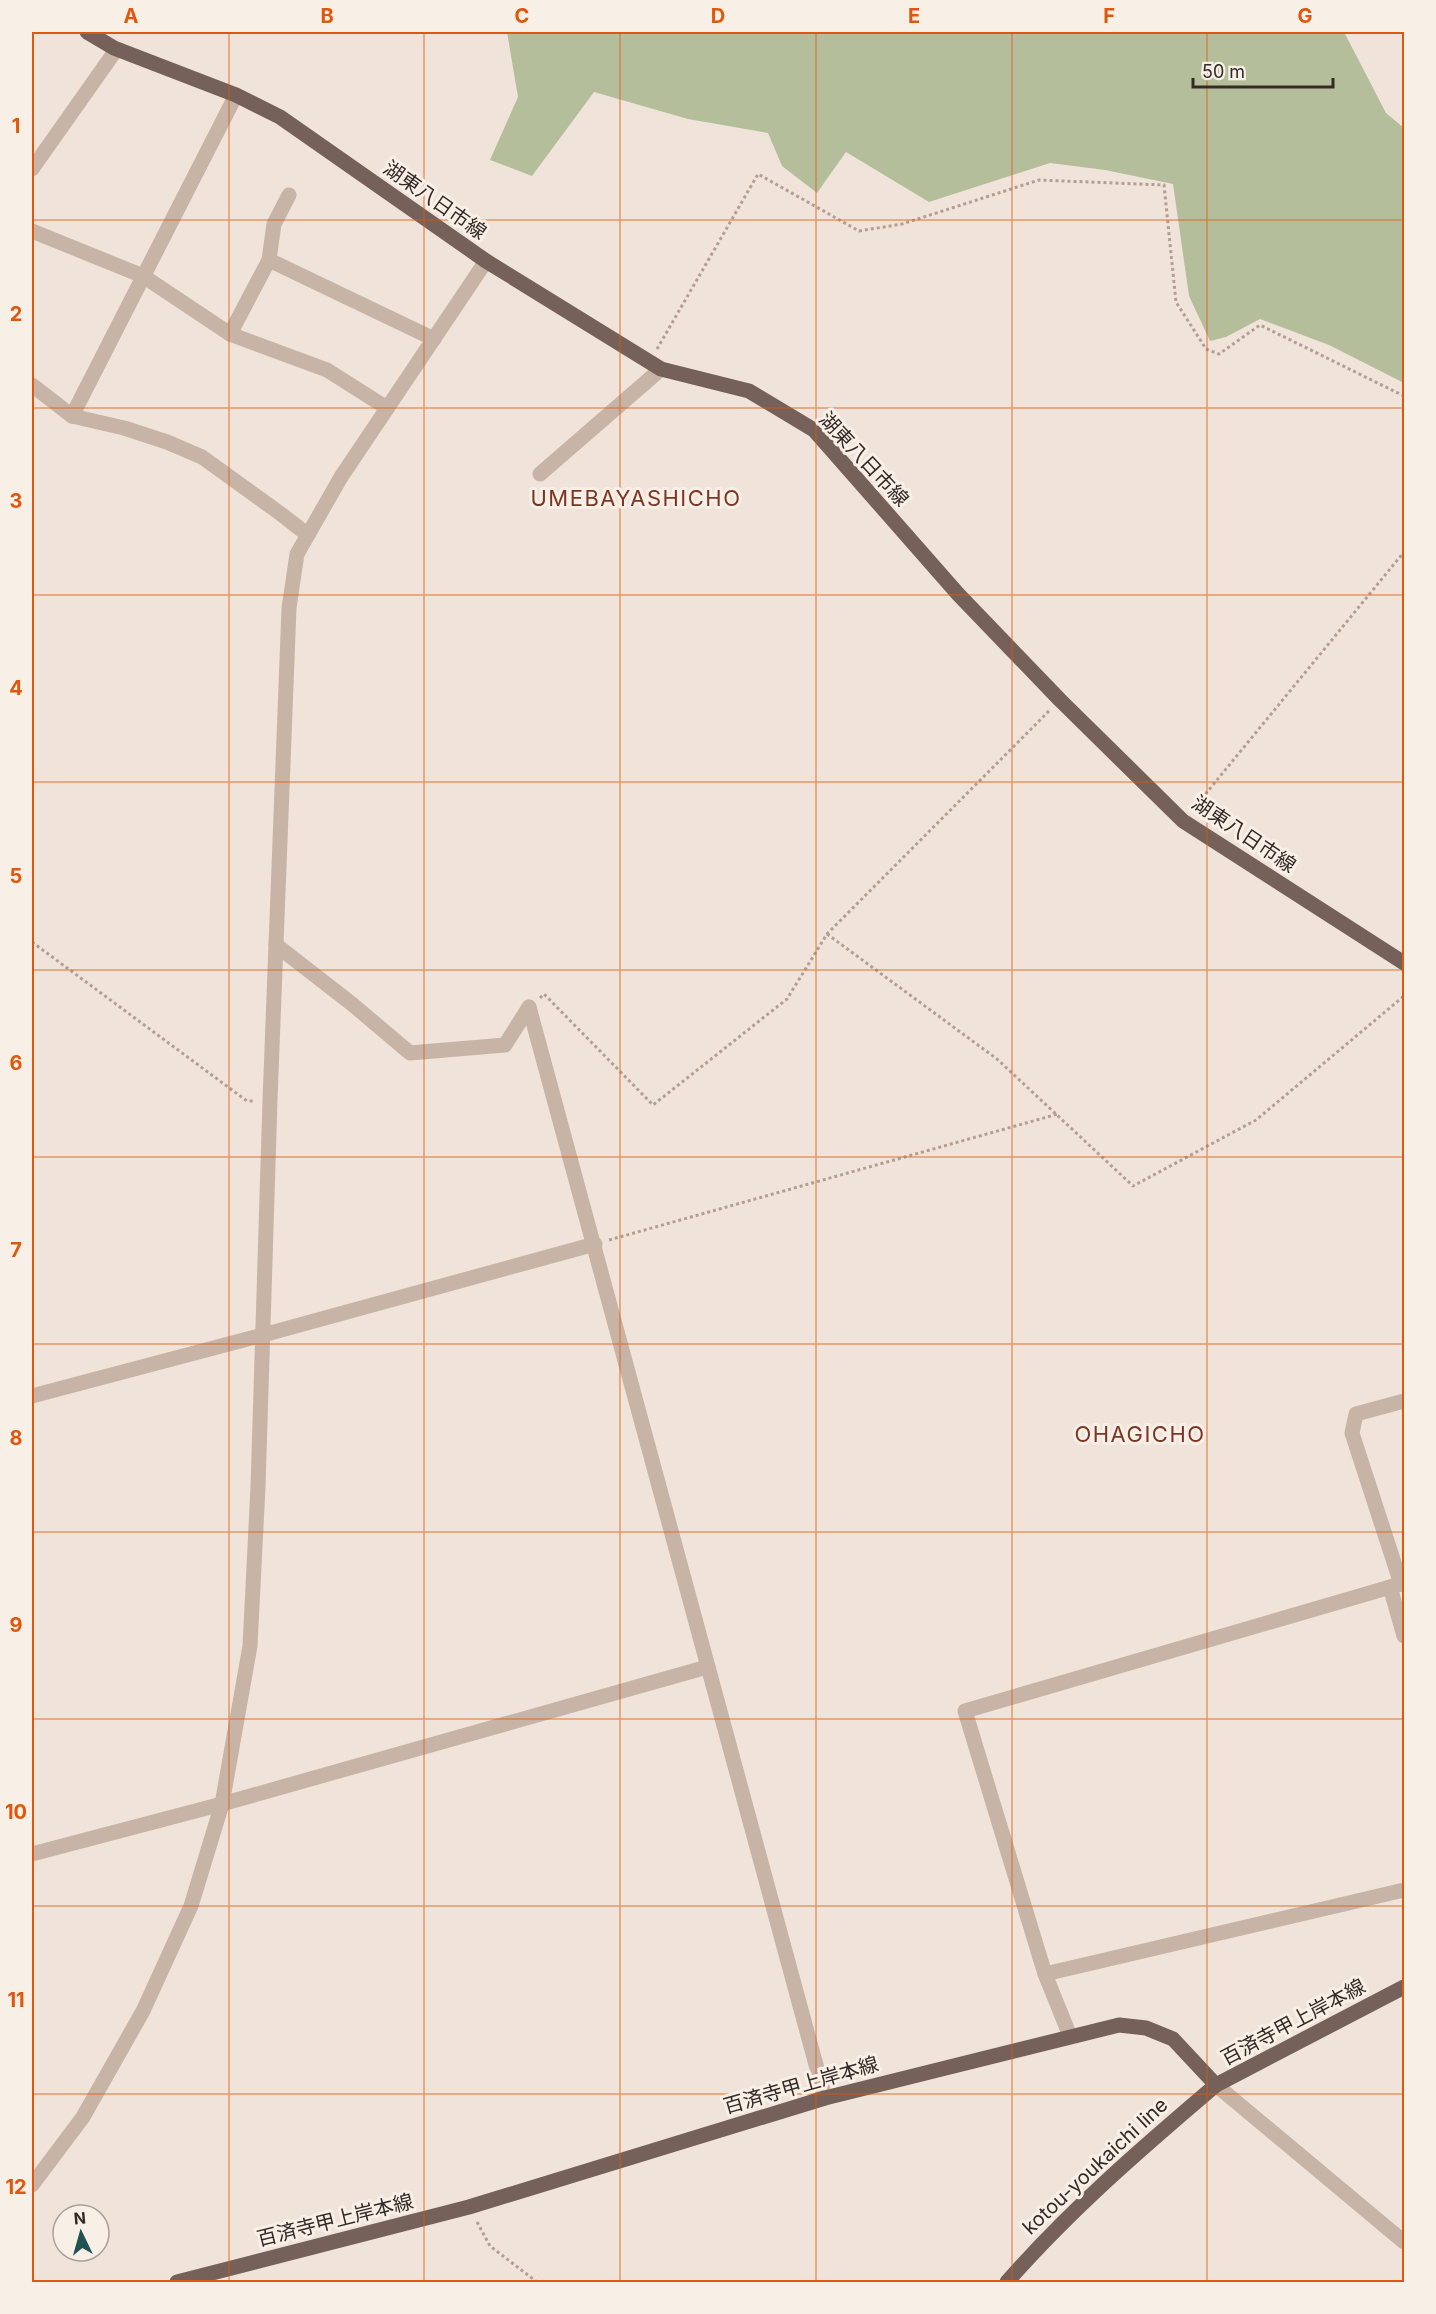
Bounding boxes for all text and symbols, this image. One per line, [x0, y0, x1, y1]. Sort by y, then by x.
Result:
text: A [124, 4, 139, 28]
text: B [320, 4, 334, 28]
text: C [515, 4, 529, 28]
text: D [711, 4, 725, 28]
text: E [908, 4, 920, 28]
text: F [1103, 4, 1115, 28]
text: G [1297, 4, 1313, 28]
scale bar [1193, 51, 1332, 89]
text: 50 m [1202, 61, 1245, 82]
text: 1 [12, 114, 20, 138]
street label: 湖東八日市線 [379, 156, 491, 244]
text: 2 [10, 302, 22, 326]
street label: 湖東八日市線 [814, 407, 914, 511]
district label: UMEBAYASHICHO [530, 485, 742, 511]
text: 3 [10, 489, 22, 513]
text: 4 [9, 676, 23, 700]
street label: 湖東八日市線 [1188, 790, 1300, 878]
text: 5 [10, 864, 22, 888]
text: 6 [10, 1051, 23, 1075]
text: 7 [10, 1238, 22, 1262]
district label: OHAGICHO [1074, 1421, 1206, 1447]
text: 8 [9, 1426, 23, 1450]
text: 9 [10, 1613, 23, 1637]
text: 10 [5, 1800, 27, 1824]
street label: 百済寺甲上岸本線 [1217, 1974, 1369, 2070]
text: 11 [7, 1988, 25, 2012]
street label: 百済寺甲上岸本線 [721, 2051, 881, 2119]
street label: kotou-youkaichi line [1017, 2093, 1173, 2239]
text: 12 [5, 2175, 27, 2199]
street label: 百済寺甲上岸本線 [254, 2189, 416, 2251]
north arrow [51, 2203, 111, 2263]
text: N [73, 2208, 87, 2229]

